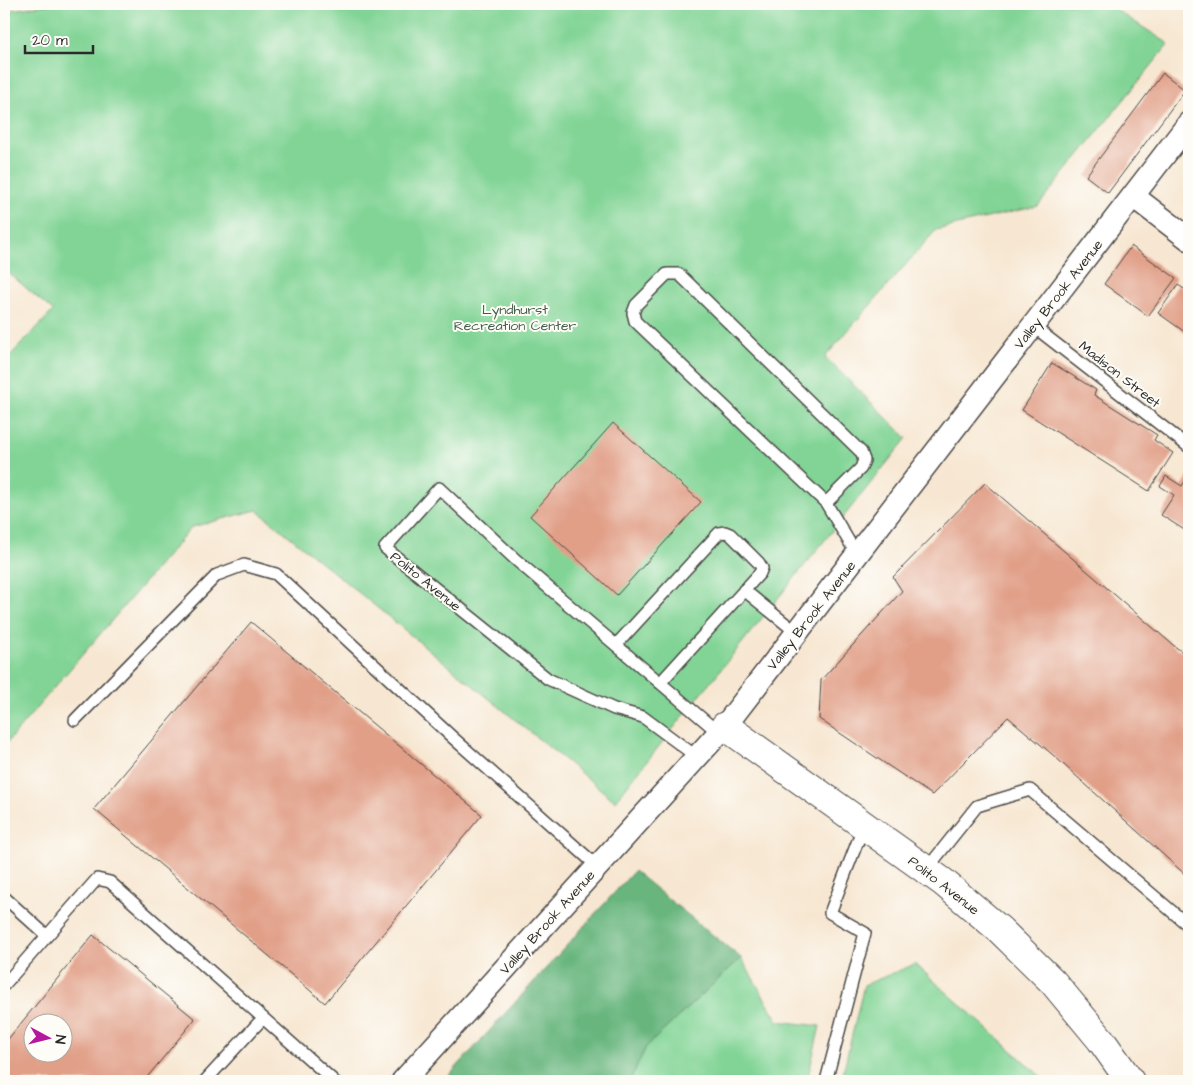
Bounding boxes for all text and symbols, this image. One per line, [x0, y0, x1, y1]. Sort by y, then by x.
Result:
scale bar [25, 22, 92, 54]
text: 20 m [32, 30, 68, 51]
street label: Valley Brook Avenue [1010, 235, 1108, 354]
park label: Lyndhurst Recreation Center [454, 300, 577, 336]
street label: Madison Street [1074, 337, 1165, 413]
street label: Polito Avenue [386, 547, 465, 617]
street label: Valley Brook Avenue [763, 556, 861, 675]
street label: Polito Avenue [903, 852, 984, 920]
street label: Valley Brook Avenue [495, 866, 600, 979]
north arrow [22, 1012, 72, 1062]
text: N [49, 1034, 70, 1045]

